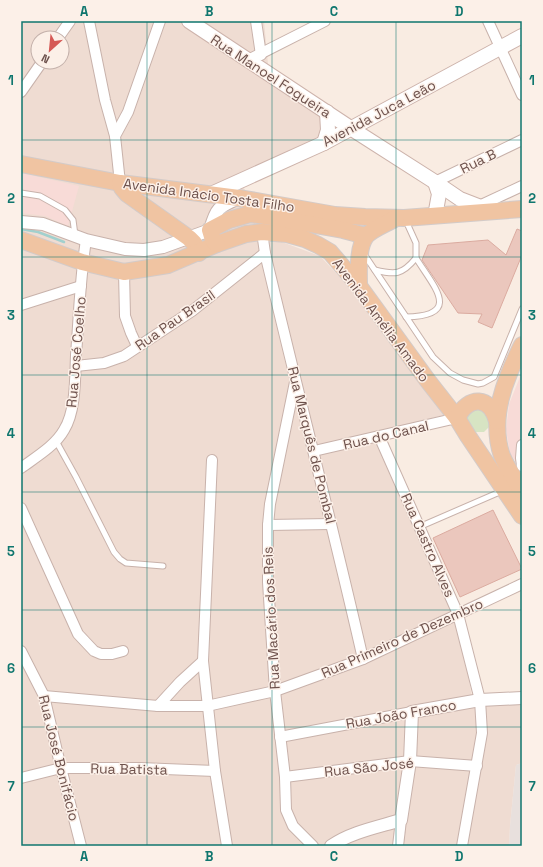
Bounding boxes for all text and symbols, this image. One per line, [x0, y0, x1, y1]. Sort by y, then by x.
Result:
text: A [80, 3, 89, 20]
text: B [205, 3, 214, 20]
text: C [330, 3, 338, 20]
text: D [455, 3, 464, 20]
north arrow [30, 30, 70, 70]
street label: Rua Manoel Fogueira [207, 30, 335, 122]
text: N [39, 51, 52, 67]
text: 1 [8, 72, 14, 89]
text: 1 [529, 72, 535, 89]
street label: Avenida Juca Leão [319, 76, 439, 150]
street label: Rua B [457, 145, 499, 177]
street label: Avenida Inácio Tosta Filho [122, 174, 296, 216]
text: 2 [7, 190, 15, 207]
text: 2 [528, 190, 536, 207]
street label: Avenida Amélia Amado [329, 254, 433, 386]
street label: Rua Pau Brasil [131, 286, 219, 354]
street label: Rua José Coelho [62, 296, 90, 408]
text: 3 [7, 307, 15, 324]
text: 3 [528, 307, 536, 324]
street label: Rua Marquês de Pombal [284, 365, 340, 525]
street label: Rua do Canal [341, 416, 431, 454]
text: 4 [7, 425, 15, 442]
text: 4 [528, 425, 536, 442]
street label: Rua Castro Alves [397, 490, 459, 600]
text: 5 [7, 543, 15, 560]
text: 5 [528, 543, 536, 560]
street label: Rua Macário dos Reis [258, 546, 284, 690]
street label: Rua Primeiro de Dezembro [318, 594, 486, 682]
text: 6 [7, 660, 15, 677]
text: 6 [528, 660, 536, 677]
street label: Rua José Bonifácio [35, 693, 83, 823]
street label: Rua João Franco [344, 695, 458, 733]
street label: Rua São José [323, 753, 415, 781]
street label: Rua Batista [90, 759, 168, 779]
text: 7 [7, 778, 15, 795]
text: 7 [528, 778, 536, 795]
text: A [80, 848, 89, 865]
text: B [205, 848, 214, 865]
text: C [330, 848, 338, 865]
text: D [455, 848, 464, 865]

